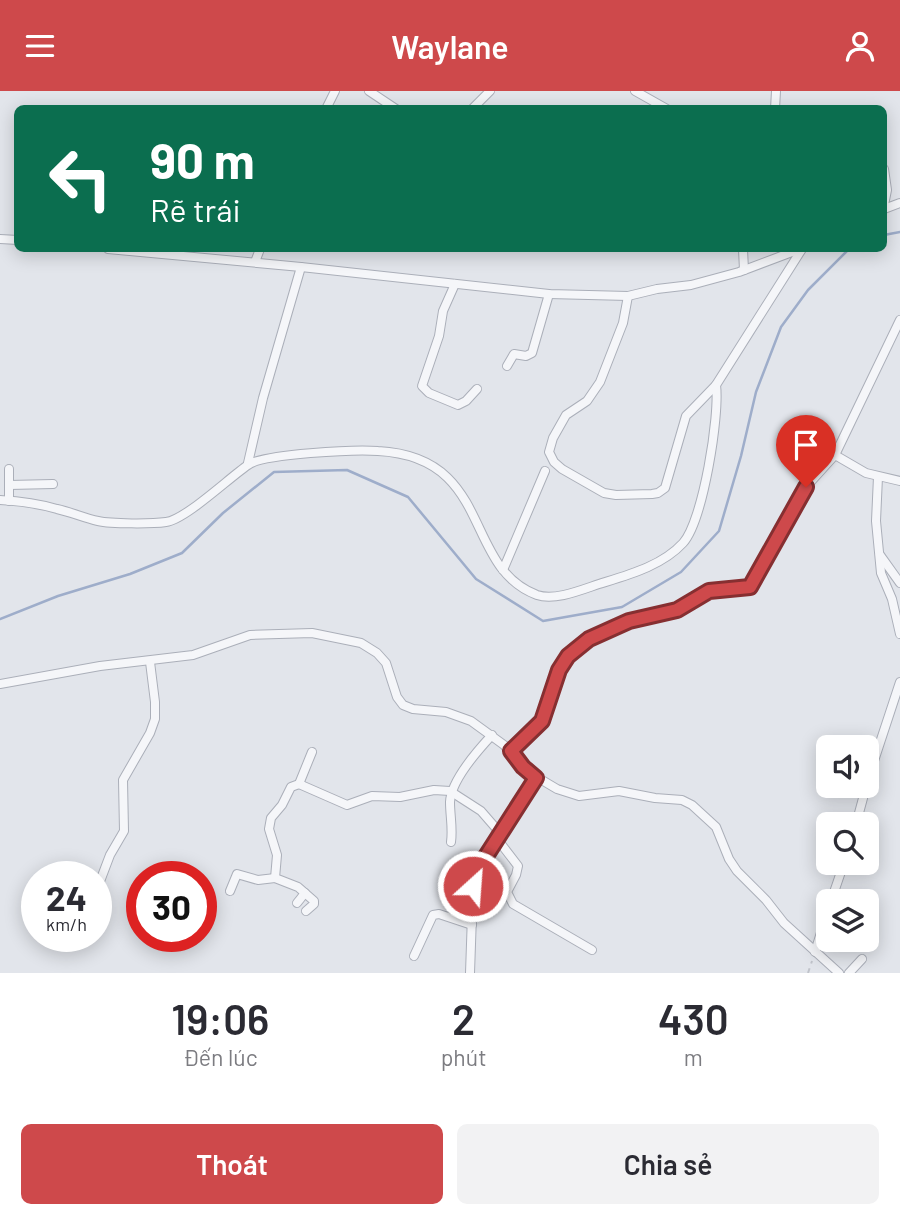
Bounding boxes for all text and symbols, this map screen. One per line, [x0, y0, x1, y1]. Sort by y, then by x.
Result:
icon: menu [21, 27, 59, 65]
text: Waylane [391, 27, 509, 65]
icon: person [841, 27, 879, 65]
text: 90 m [150, 130, 255, 189]
icon: left [35, 133, 126, 224]
text: Rẽ trái [150, 190, 241, 228]
pin [776, 415, 836, 487]
icon: arrive [787, 426, 825, 464]
map controls [816, 735, 879, 952]
button: sound [816, 735, 879, 798]
button: search [816, 812, 879, 875]
position arrow [436, 849, 510, 923]
speed limit sign: 30 [126, 861, 217, 952]
text: 24 [46, 876, 87, 918]
button: layers [816, 889, 879, 952]
text: km/h [46, 913, 87, 935]
text: 19:06 [171, 993, 269, 1043]
text: 2 [452, 993, 475, 1043]
text: 430 [658, 993, 729, 1043]
text: Đến lúc [183, 1043, 258, 1071]
text: phút [441, 1043, 487, 1071]
text: m [684, 1043, 703, 1071]
button: Thoát [21, 1124, 443, 1204]
button: Chia sẻ [457, 1124, 879, 1204]

